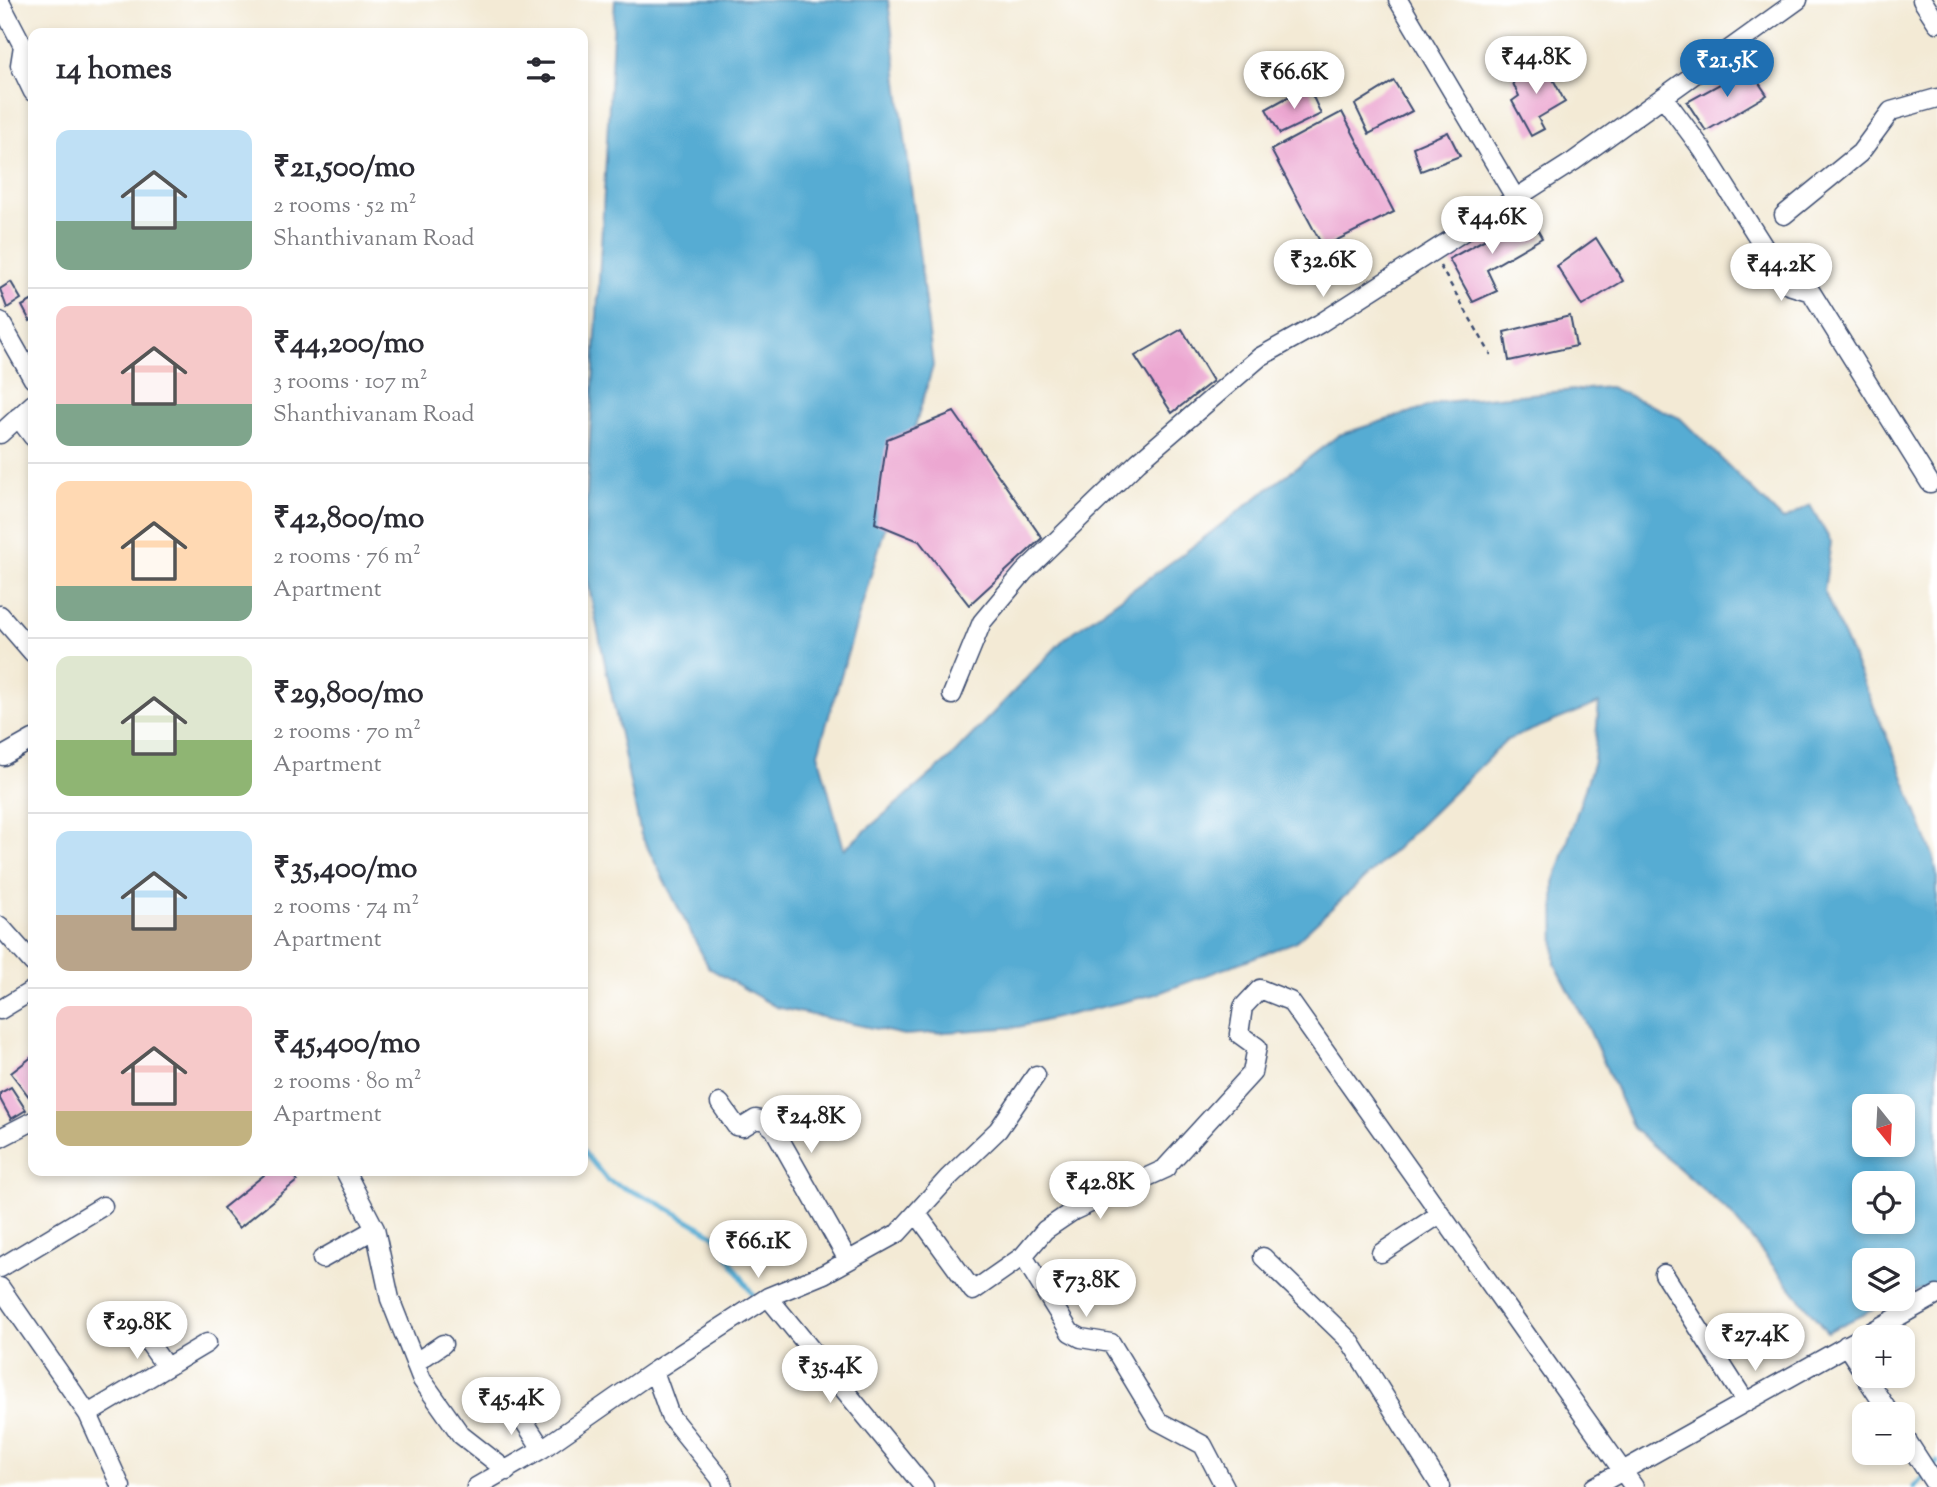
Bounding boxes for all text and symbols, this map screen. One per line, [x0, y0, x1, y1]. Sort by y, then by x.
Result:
pin: ₹44.8K [1479, 36, 1593, 96]
pin: ₹21.5K [1670, 40, 1784, 99]
text: ₹44.8K [1501, 42, 1571, 75]
text: ₹21.5K [1696, 45, 1758, 78]
text: 14 homes [56, 49, 172, 92]
icon: filters [522, 51, 560, 89]
pin: ₹66.6K [1237, 52, 1351, 111]
text: ₹66.6K [1259, 57, 1329, 90]
text: ₹21,500/mo [273, 147, 415, 190]
icon: home [112, 158, 196, 242]
text: 2 rooms · 52 m² [273, 190, 416, 223]
pin: ₹44.6K [1435, 196, 1549, 256]
text: ₹44.6K [1457, 202, 1527, 235]
text: Shanthivanam Road [273, 223, 474, 256]
pin: ₹32.6K [1266, 240, 1380, 299]
pin: ₹44.2K [1724, 244, 1838, 303]
text: ₹32.6K [1290, 245, 1356, 278]
text: ₹44.2K [1746, 249, 1816, 282]
text: ₹44,200/mo [273, 323, 424, 366]
icon: home [112, 334, 196, 418]
text: 3 rooms · 107 m² [273, 366, 428, 399]
text: Shanthivanam Road [273, 399, 474, 432]
text: ₹42,800/mo [273, 498, 424, 541]
icon: home [112, 509, 196, 593]
text: 2 rooms · 76 m² [273, 541, 421, 574]
text: Apartment [273, 574, 382, 607]
text: ₹29,800/mo [273, 673, 424, 716]
icon: home [112, 684, 196, 768]
text: 2 rooms · 70 m² [273, 716, 421, 749]
text: Apartment [273, 749, 382, 782]
text: ₹35,400/mo [273, 848, 417, 891]
icon: home [112, 859, 196, 943]
text: 2 rooms · 74 m² [273, 891, 419, 924]
text: Apartment [273, 924, 382, 957]
text: ₹45,400/mo [273, 1023, 420, 1066]
icon: home [112, 1034, 196, 1118]
text: 2 rooms · 80 m² [273, 1066, 421, 1099]
north arrow [1852, 1094, 1914, 1157]
map controls [1852, 1094, 1915, 1465]
pin: ₹24.8K [754, 1096, 868, 1155]
text: Apartment [273, 1099, 382, 1132]
text: ₹24.8K [776, 1101, 846, 1134]
pin: ₹42.8K [1043, 1162, 1157, 1221]
text: ₹42.8K [1065, 1167, 1135, 1200]
button: locate [1852, 1171, 1915, 1234]
pin: ₹66.1K [701, 1220, 815, 1280]
text: ₹66.1K [725, 1226, 791, 1259]
button: layers [1852, 1248, 1915, 1311]
pin: ₹73.8K [1029, 1260, 1143, 1319]
text: ₹73.8K [1052, 1265, 1120, 1298]
pin: ₹29.8K [80, 1302, 194, 1361]
text: ₹29.8K [102, 1307, 172, 1340]
pin: ₹27.4K [1698, 1314, 1812, 1373]
text: ₹27.4K [1721, 1319, 1789, 1352]
button: + [1852, 1325, 1915, 1388]
pin: ₹35.4K [773, 1346, 887, 1405]
text: ₹35.4K [798, 1351, 862, 1384]
pin: ₹45.4K [454, 1378, 568, 1437]
text: ₹45.4K [478, 1383, 544, 1416]
button: − [1852, 1402, 1915, 1465]

